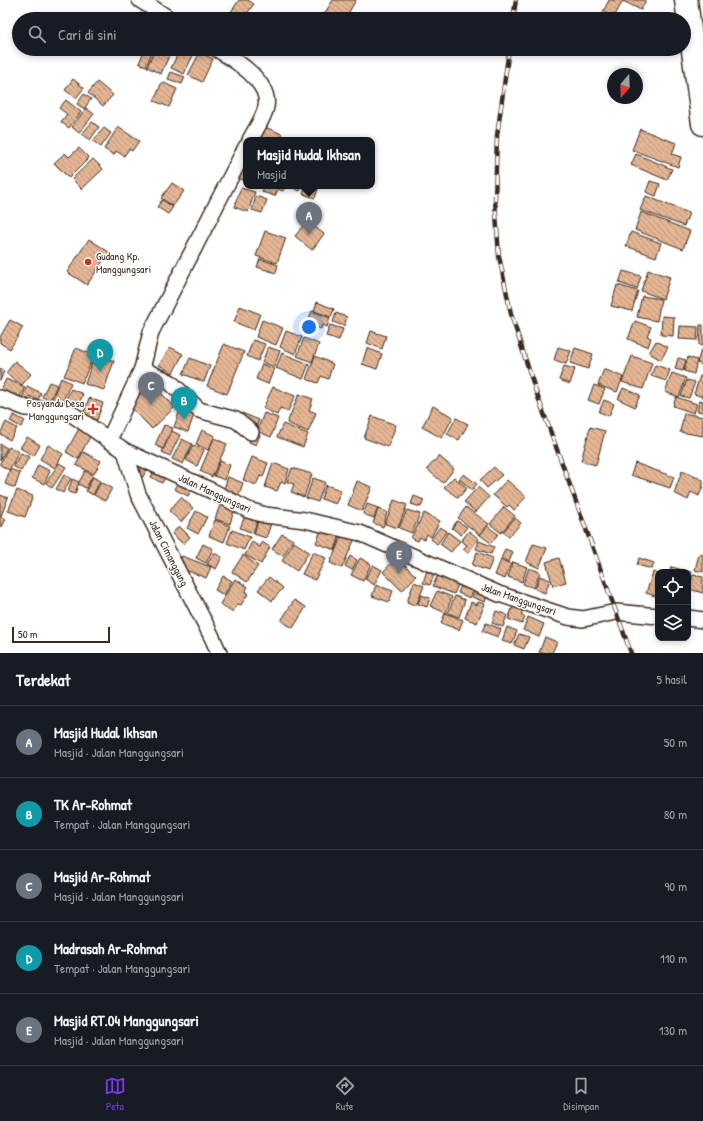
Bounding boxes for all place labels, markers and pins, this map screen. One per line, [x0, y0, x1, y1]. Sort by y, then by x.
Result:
pin: A [296, 202, 322, 235]
place label: Gudang Kp. Manggungsari [96, 249, 151, 276]
marker: Gudang Kp. Manggungsari [83, 257, 93, 267]
pin: D [87, 339, 113, 372]
pin: C [138, 372, 164, 405]
pin: B [171, 387, 197, 420]
place label: Posyandu Desa Manggungsari [27, 396, 85, 423]
marker: Posyandu Desa Manggungsari [87, 403, 99, 415]
pin: E [386, 541, 412, 574]

